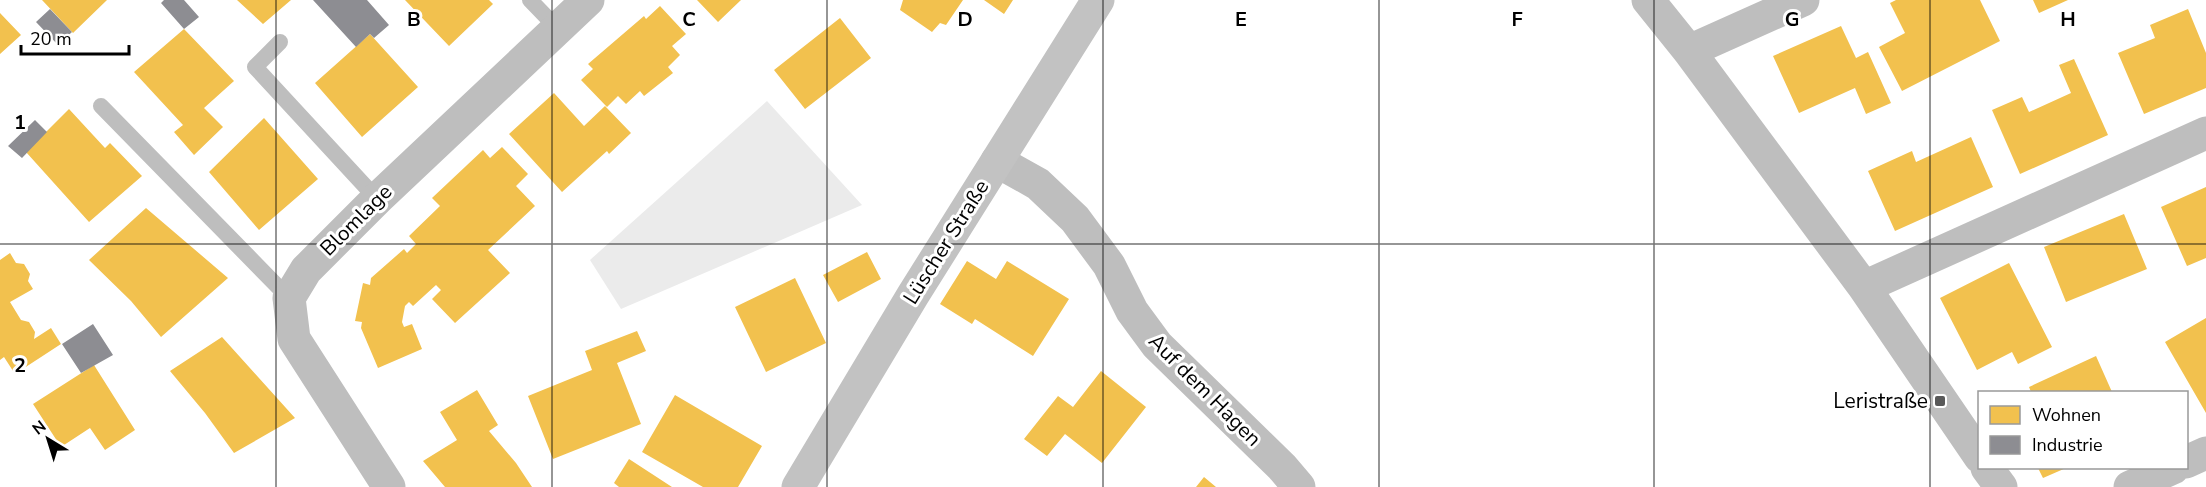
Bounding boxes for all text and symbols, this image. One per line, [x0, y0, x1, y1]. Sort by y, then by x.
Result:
text: B [407, 6, 421, 33]
text: C [682, 6, 696, 33]
text: D [957, 6, 973, 33]
text: E [1235, 6, 1247, 33]
text: F [1511, 6, 1523, 33]
text: G [1785, 6, 1799, 33]
text: H [2060, 6, 2076, 33]
scale bar [21, 18, 129, 56]
text: 20 m [30, 27, 72, 51]
text: 1 [14, 109, 26, 136]
street label: Lüscher Straße [897, 175, 995, 309]
street label: Blomlage [314, 178, 398, 262]
street label: Auf dem Hagen [1142, 327, 1268, 453]
text: 2 [14, 352, 26, 379]
place label: Leristraße [1833, 387, 1928, 415]
legend [1978, 391, 2188, 469]
marker: Leristraße [1933, 394, 1947, 408]
text: Wohnen [2032, 403, 2101, 427]
north arrow [18, 409, 78, 469]
text: N [28, 416, 51, 440]
text: Industrie [2032, 433, 2103, 457]

